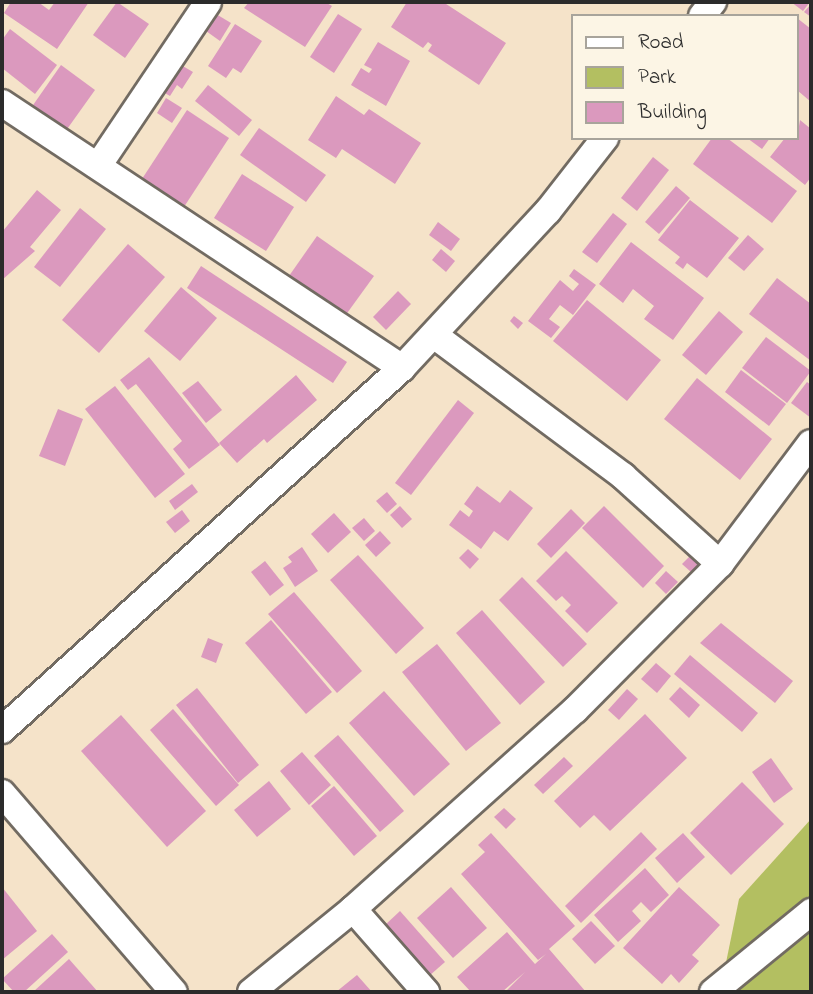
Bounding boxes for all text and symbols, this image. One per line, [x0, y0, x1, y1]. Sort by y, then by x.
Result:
legend [572, 14, 799, 140]
text: Road [638, 28, 684, 58]
text: Park [638, 63, 676, 93]
text: Building [638, 98, 707, 128]

